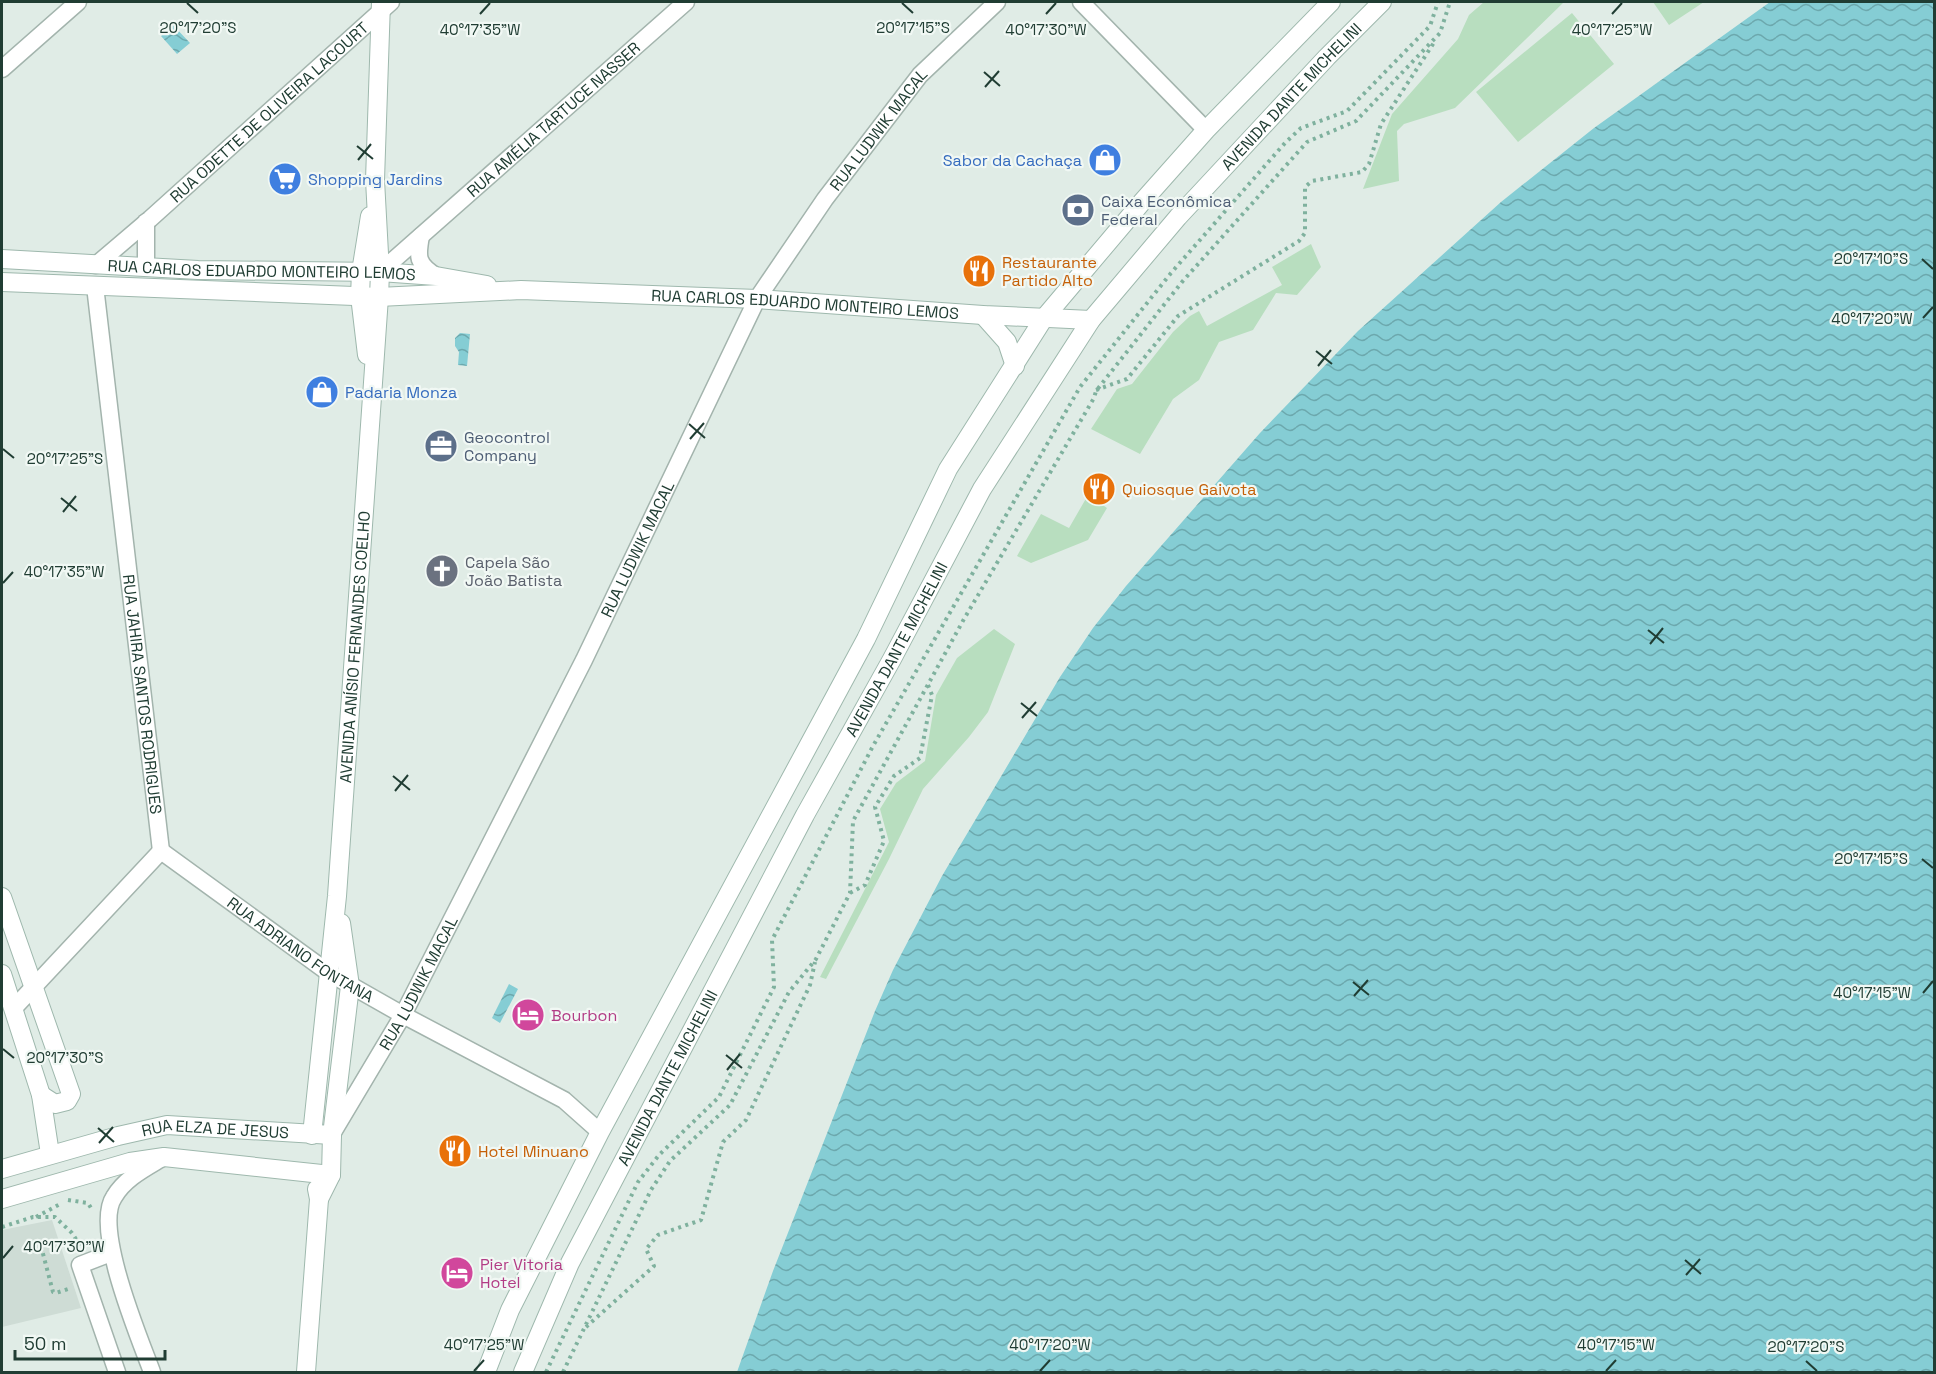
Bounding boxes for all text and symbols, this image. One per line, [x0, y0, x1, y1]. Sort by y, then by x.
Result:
street label: RUA ODETTE DE OLIVEIRA LACOURT [166, 17, 373, 207]
text: 20°17'20"S [159, 18, 237, 37]
text: 20°17'15"S [876, 18, 950, 37]
street label: AVENIDA DANTE MICHELINI [1217, 18, 1366, 175]
text: 40°17'35"W [440, 20, 520, 39]
text: 40°17'30"W [1005, 20, 1087, 39]
text: 40°17'25"W [1572, 20, 1652, 39]
street label: RUA AMÉLIA TARTUCE NASSER [462, 37, 645, 202]
street label: RUA LUDWIK MACAL [825, 64, 932, 195]
shop icon: Sabor da Cachaça [1087, 142, 1123, 178]
place label: Sabor da Cachaça [943, 150, 1082, 171]
supermarket icon: Shopping Jardins [267, 161, 303, 197]
place label: Shopping Jardins [308, 169, 443, 190]
place label: Caixa Econômica Federal [1101, 191, 1232, 230]
bank icon: Caixa Econômica Federal [1060, 192, 1096, 228]
text: 20°17'10"S [1834, 249, 1908, 268]
place label: Restaurante Partido Alto [1002, 252, 1097, 291]
restaurant icon: Restaurante Partido Alto [961, 253, 997, 289]
street label: RUA CARLOS EDUARDO MONTEIRO LEMOS [107, 255, 417, 286]
street label: RUA CARLOS EDUARDO MONTEIRO LEMOS [651, 285, 960, 324]
text: 40°17'20"W [1831, 309, 1913, 328]
shop icon: Padaria Monza [304, 374, 340, 410]
place label: Padaria Monza [345, 382, 457, 403]
place label: Geocontrol Company [464, 427, 550, 466]
office icon: Geocontrol Company [423, 428, 459, 464]
text: 20°17'25"S [27, 449, 103, 468]
restaurant icon: Quiosque Gaivota [1081, 471, 1117, 507]
street label: RUA LUDWIK MACAL [596, 477, 679, 621]
place label: Quiosque Gaivota [1122, 479, 1256, 500]
street label: AVENIDA ANÍSIO FERNANDES COELHO [335, 510, 375, 784]
place label: Capela São João Batista [465, 552, 562, 591]
church icon: Capela São João Batista [424, 553, 460, 589]
street label: AVENIDA DANTE MICHELINI [841, 558, 953, 740]
text: 40°17'35"W [24, 562, 104, 581]
street label: RUA JAHIRA SANTOS RODRIGUES [118, 573, 167, 816]
text: 20°17'15"S [1834, 849, 1908, 868]
street label: RUA ADRIANO FONTANA [223, 892, 378, 1007]
street label: RUA LUDWIK MACAL [374, 912, 463, 1054]
text: 40°17'15"W [1833, 983, 1911, 1002]
street label: AVENIDA DANTE MICHELINI [613, 986, 722, 1169]
hotel icon: Bourbon [510, 997, 546, 1033]
place label: Bourbon [551, 1005, 617, 1026]
text: 20°17'30"S [26, 1048, 104, 1067]
street label: RUA ELZA DE JESUS [140, 1114, 290, 1143]
restaurant icon: Hotel Minuano [437, 1133, 473, 1169]
place label: Hotel Minuano [478, 1141, 589, 1162]
text: 40°17'30"W [23, 1237, 105, 1256]
place label: Pier Vitoria Hotel [480, 1254, 563, 1293]
hotel icon: Pier Vitoria Hotel [439, 1255, 475, 1291]
scale bar [15, 1323, 165, 1361]
text: 50 m [24, 1332, 66, 1355]
text: 40°17'25"W [444, 1335, 524, 1354]
text: 40°17'20"W [1009, 1335, 1091, 1354]
text: 40°17'15"W [1577, 1335, 1655, 1354]
text: 20°17'20"S [1767, 1337, 1845, 1356]

